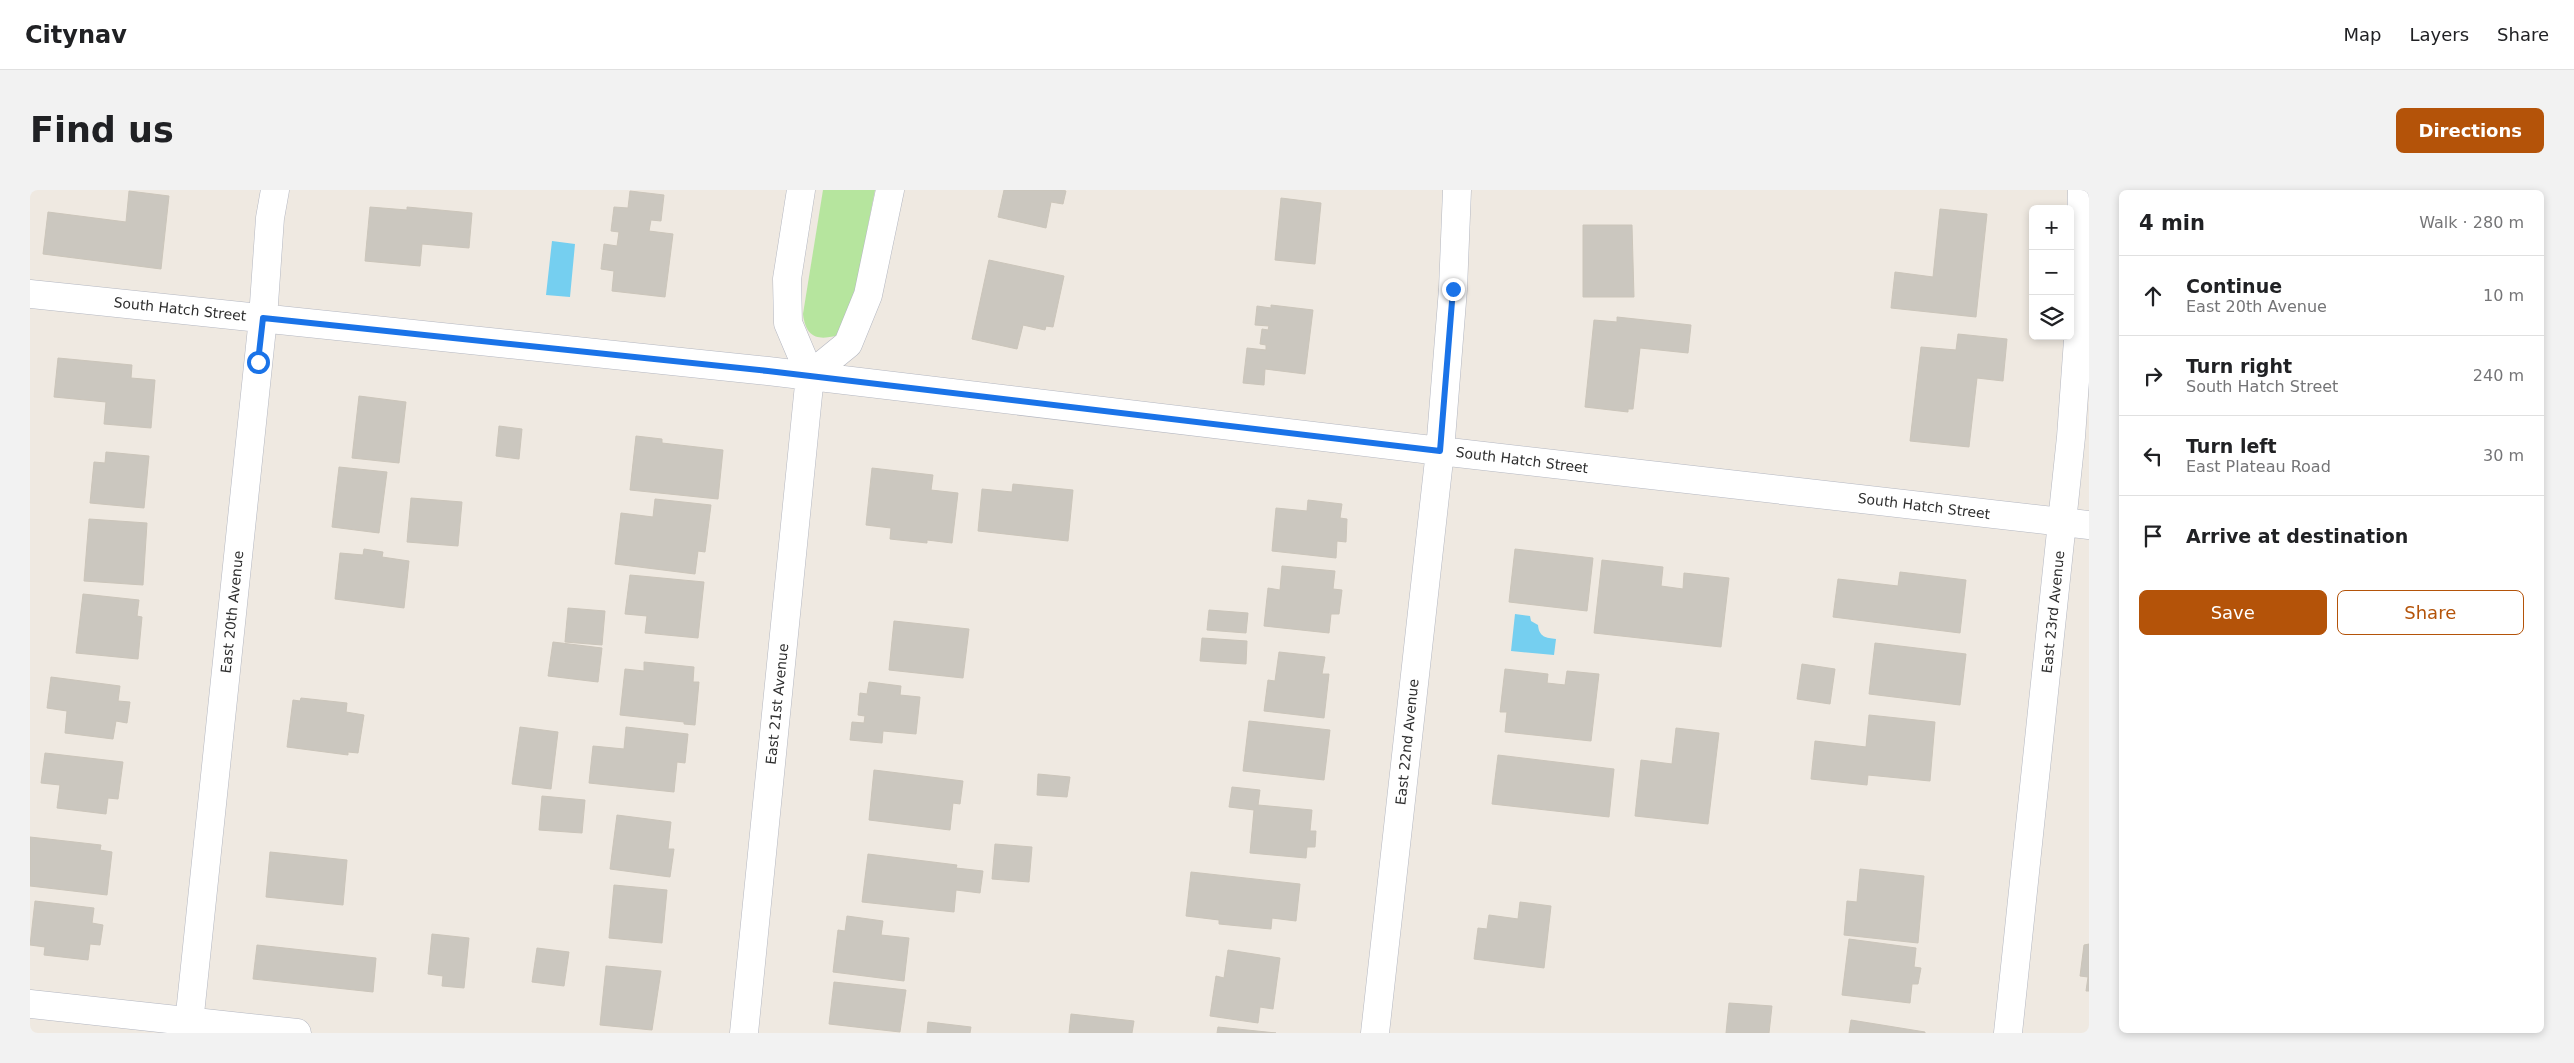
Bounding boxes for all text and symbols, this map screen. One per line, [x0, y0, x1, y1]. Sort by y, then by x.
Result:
text: Citynav [25, 21, 127, 49]
text: Map [2343, 24, 2381, 45]
text: Layers [2409, 24, 2469, 45]
text: Share [2497, 24, 2549, 45]
button: Directions [2396, 108, 2544, 153]
text: Find us [30, 110, 174, 150]
map controls [2029, 205, 2074, 340]
button: + [2029, 205, 2074, 250]
text: 4 min [2139, 211, 2205, 235]
text: Walk · 280 m [2419, 213, 2524, 232]
button: − [2029, 250, 2074, 295]
text: Continue [2186, 275, 2282, 297]
route end [1442, 278, 1465, 301]
icon: ahead [2139, 282, 2167, 310]
text: 10 m [2483, 286, 2524, 305]
street label: South Hatch Street [113, 294, 248, 324]
button: layers [2029, 295, 2074, 340]
text: East 20th Avenue [2186, 297, 2327, 316]
route start [247, 351, 270, 374]
text: Turn right [2186, 355, 2292, 377]
icon: right [2139, 362, 2167, 390]
text: 240 m [2473, 366, 2524, 385]
text: South Hatch Street [2186, 377, 2338, 396]
text: Turn left [2186, 435, 2277, 457]
icon: left [2139, 442, 2167, 470]
street label: South Hatch Street [1455, 444, 1590, 476]
text: 30 m [2483, 446, 2524, 465]
text: East Plateau Road [2186, 457, 2331, 476]
street label: South Hatch Street [1857, 490, 1992, 522]
icon: arrive [2139, 522, 2167, 550]
text: Arrive at destination [2186, 525, 2408, 547]
street label: East 20th Avenue [218, 550, 246, 674]
street label: East 23rd Avenue [2039, 550, 2067, 674]
button: Save [2139, 590, 2327, 635]
button: Share [2337, 590, 2524, 635]
street label: East 21st Avenue [763, 643, 791, 765]
street label: East 22nd Avenue [1392, 678, 1422, 806]

